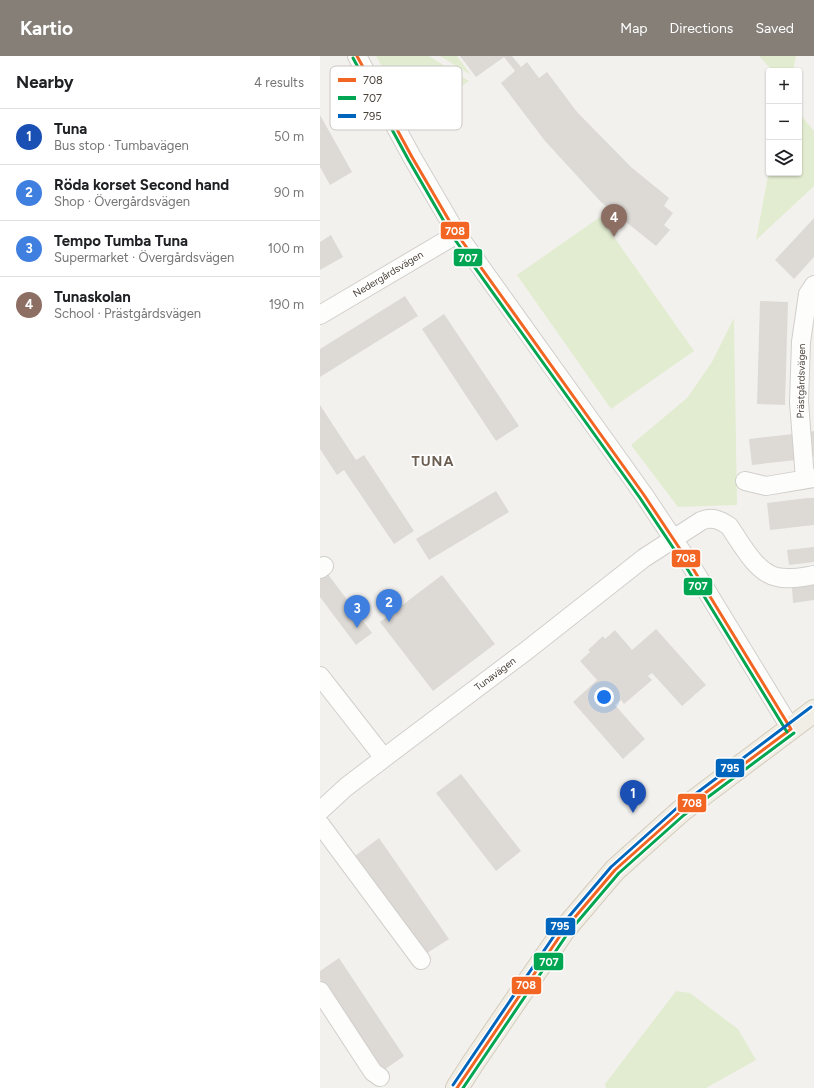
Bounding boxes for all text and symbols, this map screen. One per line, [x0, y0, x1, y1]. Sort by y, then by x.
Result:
text: Kartio [20, 17, 73, 40]
text: Map [620, 20, 648, 37]
text: Directions [670, 20, 733, 37]
text: Saved [755, 20, 794, 37]
legend [330, 66, 462, 130]
map controls [766, 68, 802, 176]
button: + [766, 68, 802, 104]
text: Nearby [16, 72, 74, 92]
text: 708 [363, 74, 383, 87]
text: 4 results [254, 75, 304, 90]
text: 707 [363, 92, 382, 105]
button: − [766, 104, 802, 140]
text: 795 [363, 110, 381, 123]
text: Tuna [54, 120, 87, 138]
text: 1 [26, 129, 32, 144]
text: 50 m [274, 129, 304, 144]
text: Bus stop · Tumbavägen [54, 138, 189, 153]
button: layers [766, 140, 802, 176]
text: Röda korset Second hand [54, 176, 229, 194]
text: 2 [25, 185, 33, 200]
text: 90 m [274, 185, 304, 200]
text: Shop · Övergårdsvägen [54, 194, 190, 209]
pin: 4 [601, 204, 627, 237]
line badge: 708 [440, 221, 470, 240]
text: 708 [445, 225, 465, 238]
text: Tempo Tumba Tuna [54, 232, 188, 250]
text: 3 [25, 241, 33, 256]
text: 100 m [268, 241, 304, 256]
street label: Nedergårdsvägen [350, 248, 426, 300]
line badge: 707 [453, 248, 483, 267]
text: Supermarket · Övergårdsvägen [54, 250, 234, 265]
text: 707 [458, 252, 478, 265]
text: Tunaskolan [54, 288, 131, 306]
text: 4 [25, 297, 33, 312]
text: 190 m [269, 297, 304, 312]
text: School · Prästgårdsvägen [54, 306, 201, 321]
street label: Prästgårdsvägen [794, 343, 808, 418]
district label: TUNA [412, 453, 454, 470]
line badge: 708 [671, 549, 701, 568]
text: 708 [676, 552, 696, 565]
line badge: 707 [683, 577, 713, 596]
text: 707 [688, 580, 708, 593]
pin: 2 [376, 589, 402, 622]
pin: 3 [344, 595, 370, 628]
street label: Tunavägen [472, 654, 519, 694]
your location [594, 687, 614, 707]
line badge: 795 [715, 758, 745, 778]
text: 795 [721, 762, 739, 775]
pin: 1 [620, 780, 646, 813]
line badge: 708 [677, 793, 707, 813]
text: 708 [682, 797, 702, 810]
line badge: 795 [545, 917, 576, 936]
text: 795 [551, 920, 569, 933]
line badge: 707 [533, 952, 564, 971]
text: 707 [539, 956, 559, 969]
line badge: 708 [511, 976, 542, 995]
text: 708 [516, 979, 536, 992]

